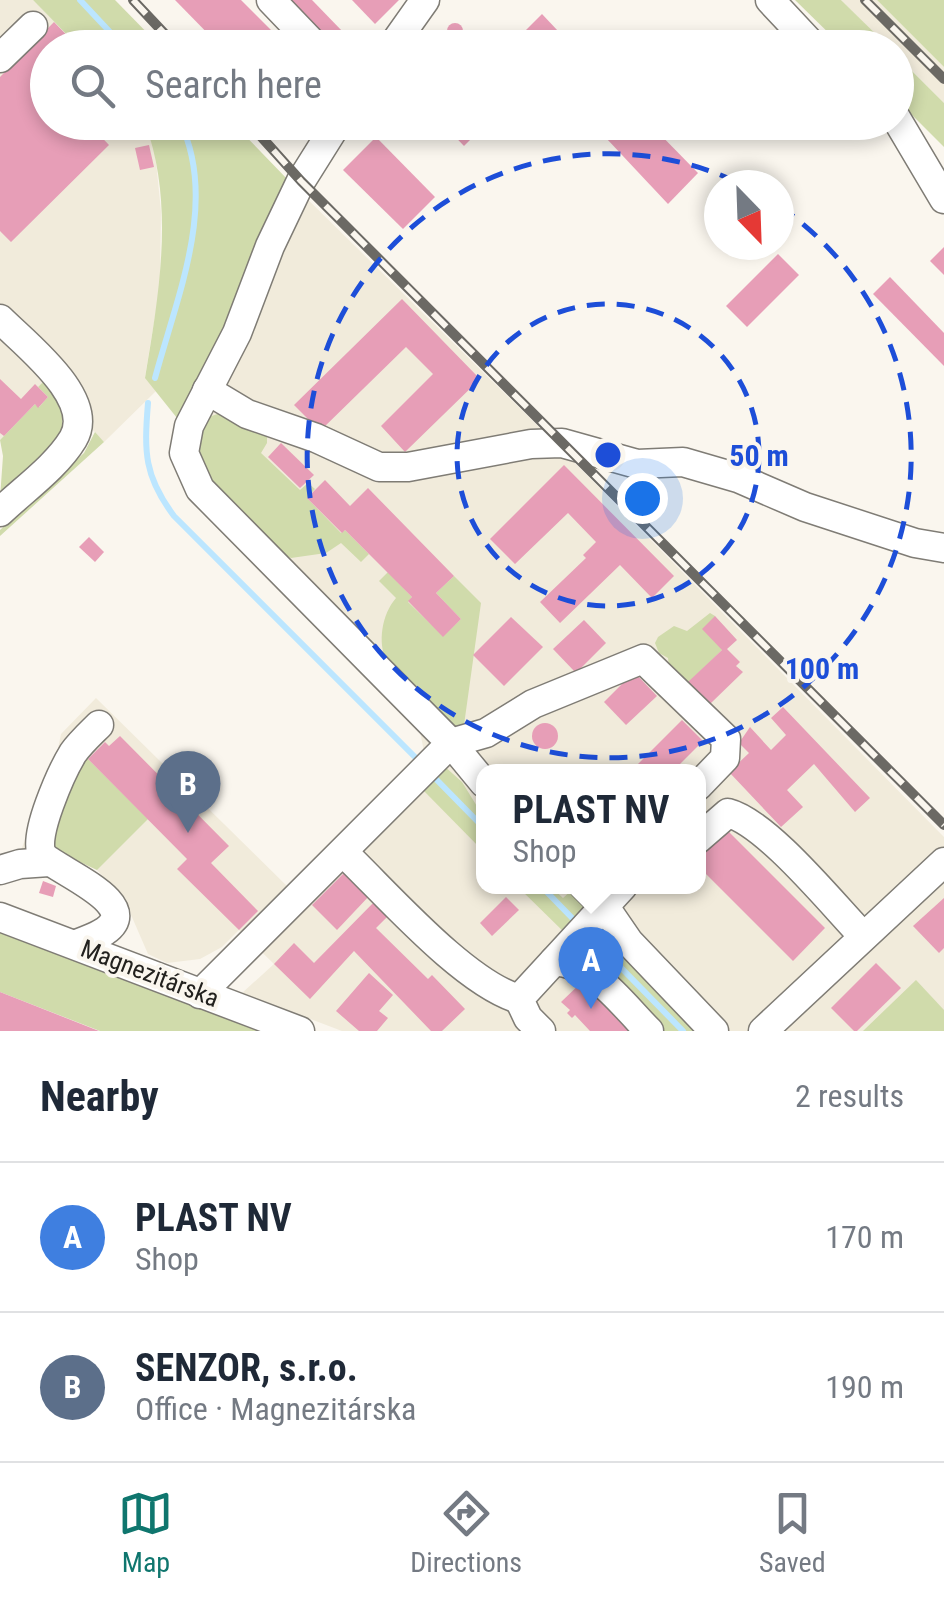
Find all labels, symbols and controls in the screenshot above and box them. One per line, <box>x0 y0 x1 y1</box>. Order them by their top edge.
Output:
search box <box>30 30 914 140</box>
icon: search <box>65 58 120 113</box>
text: Search here <box>145 63 322 107</box>
north arrow <box>704 170 794 260</box>
centre of rings <box>590 437 626 473</box>
text: 50 m <box>729 438 789 473</box>
your location <box>617 473 668 524</box>
text: 100 m <box>785 651 859 686</box>
pin: B <box>156 750 220 833</box>
popup <box>476 764 706 894</box>
text: PLAST NV <box>513 788 669 832</box>
text: Shop <box>513 832 576 870</box>
pin: A <box>558 926 624 1009</box>
street label: Magnezitárska <box>77 934 223 1013</box>
text: Nearby <box>40 1072 159 1121</box>
text: 2 results <box>795 1077 904 1115</box>
text: PLAST NV <box>135 1196 292 1240</box>
text: A <box>63 1218 82 1256</box>
text: 170 m <box>825 1218 904 1256</box>
text: Shop <box>135 1240 199 1278</box>
text: SENZOR, s.r.o. <box>135 1346 358 1390</box>
text: B <box>64 1368 81 1406</box>
text: 190 m <box>825 1368 904 1406</box>
text: Office · Magnezitárska <box>135 1390 416 1428</box>
tab: Map <box>118 1486 173 1579</box>
tab: Directions <box>410 1486 522 1579</box>
tab: Saved <box>759 1486 826 1579</box>

